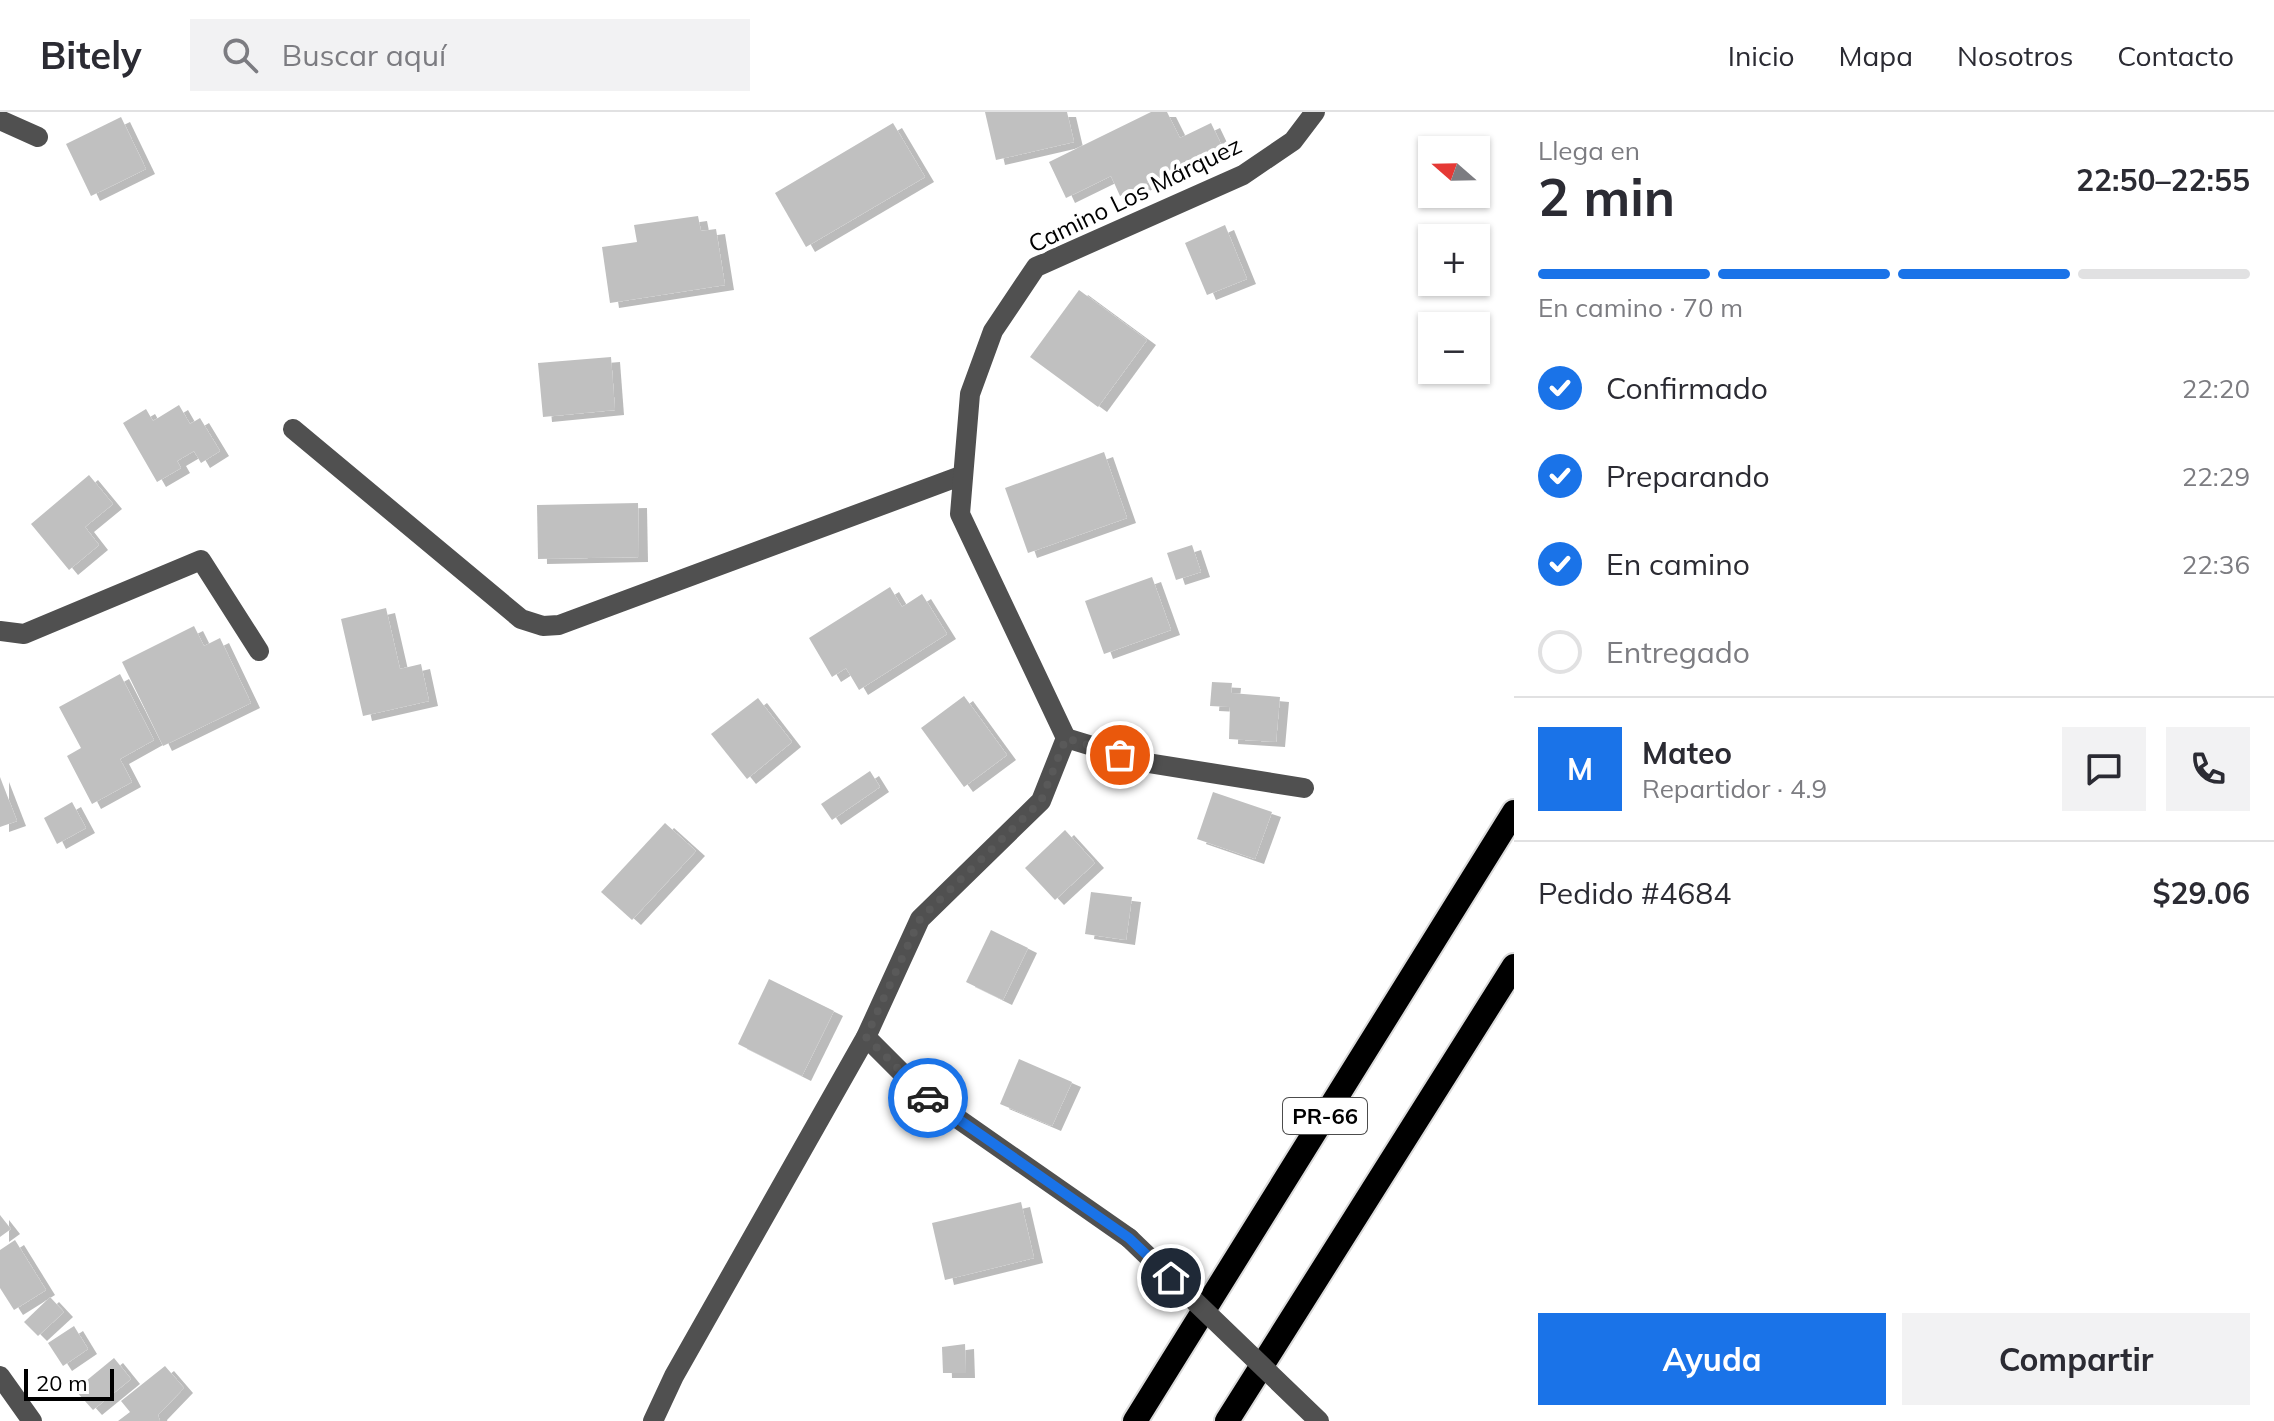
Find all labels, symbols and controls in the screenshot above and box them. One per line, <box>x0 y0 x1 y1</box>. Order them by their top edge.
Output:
search box <box>190 19 750 91</box>
text: Bitely <box>40 31 142 79</box>
icon: search <box>218 33 262 77</box>
text: Buscar aquí <box>282 36 446 74</box>
text: Inicio <box>1728 38 1795 73</box>
text: Mapa <box>1839 38 1913 73</box>
text: Nosotros <box>1957 38 2073 73</box>
text: Contacto <box>2117 38 2234 73</box>
street label: Camino Los Márquez <box>1023 129 1246 259</box>
text: Llega en <box>1538 134 1640 167</box>
north arrow <box>1418 136 1490 208</box>
map controls <box>1418 136 1490 384</box>
text: 22:50–22:55 <box>2076 161 2250 199</box>
text: 2 min <box>1538 164 1675 229</box>
button: + <box>1418 224 1490 296</box>
text: En camino · 70 m <box>1538 291 1743 324</box>
button: − <box>1418 312 1490 384</box>
icon: check <box>1538 366 1582 410</box>
text: Confirmado <box>1606 369 1768 407</box>
text: 22:20 <box>2182 372 2250 405</box>
icon: check <box>1538 454 1582 498</box>
text: Preparando <box>1606 457 1770 495</box>
text: 22:29 <box>2182 460 2250 493</box>
icon: check <box>1538 542 1582 586</box>
text: En camino <box>1606 545 1750 583</box>
text: 22:36 <box>2182 548 2250 581</box>
text: Entregado <box>1606 633 1750 671</box>
pin <box>1086 721 1154 789</box>
button: chat <box>2062 727 2146 811</box>
button: phone <box>2166 727 2250 811</box>
icon: bag <box>1098 733 1142 777</box>
text: Mateo <box>1642 734 1732 772</box>
text: M <box>1567 750 1593 788</box>
text: Repartidor · 4.9 <box>1642 772 1827 805</box>
text: Pedido #4684 <box>1538 874 1731 912</box>
text: $29.06 <box>2153 874 2250 912</box>
courier <box>888 1058 968 1138</box>
icon: car <box>906 1076 950 1120</box>
road number: PR-66 <box>1283 1098 1367 1134</box>
pin <box>1137 1244 1205 1312</box>
icon: home <box>1149 1256 1193 1300</box>
button: Ayuda <box>1538 1313 1886 1405</box>
button: Compartir <box>1902 1313 2250 1405</box>
scale bar <box>24 1365 114 1401</box>
text: 20 m <box>36 1369 87 1397</box>

